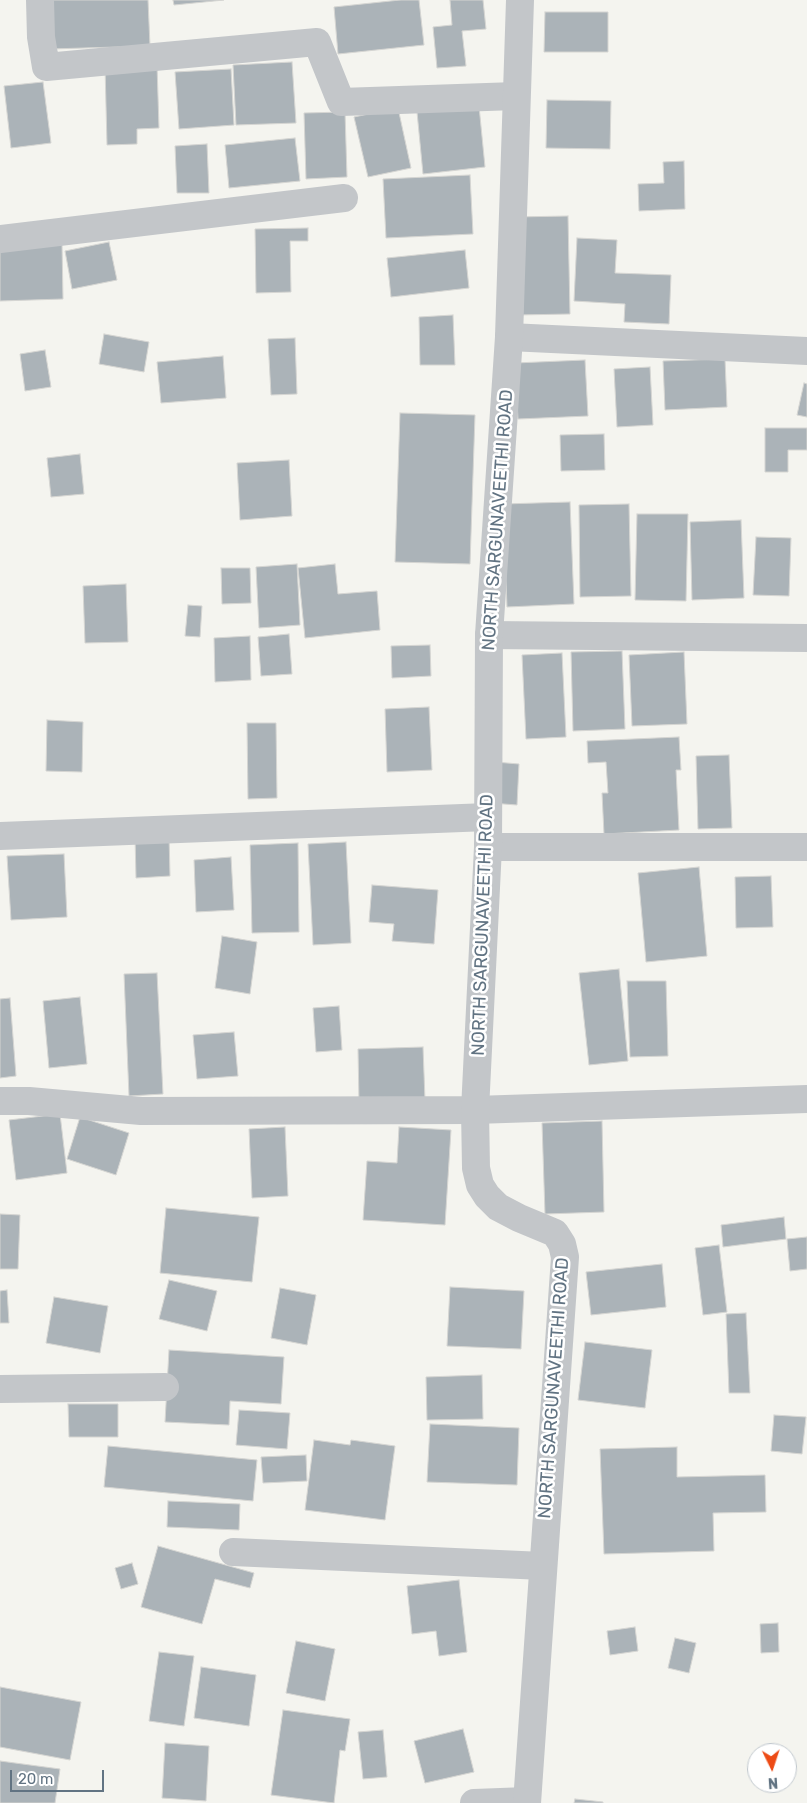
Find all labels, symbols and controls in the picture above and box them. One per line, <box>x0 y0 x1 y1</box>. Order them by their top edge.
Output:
street label: NORTH SARGUNAVEETHI ROAD <box>478 389 518 651</box>
street label: NORTH SARGUNAVEETHI ROAD <box>468 794 498 1056</box>
street label: NORTH SARGUNAVEETHI ROAD <box>534 1257 574 1519</box>
north arrow <box>747 1743 797 1793</box>
scale bar <box>12 1760 106 1792</box>
text: 20 m <box>18 1770 53 1788</box>
text: N <box>767 1774 779 1791</box>

